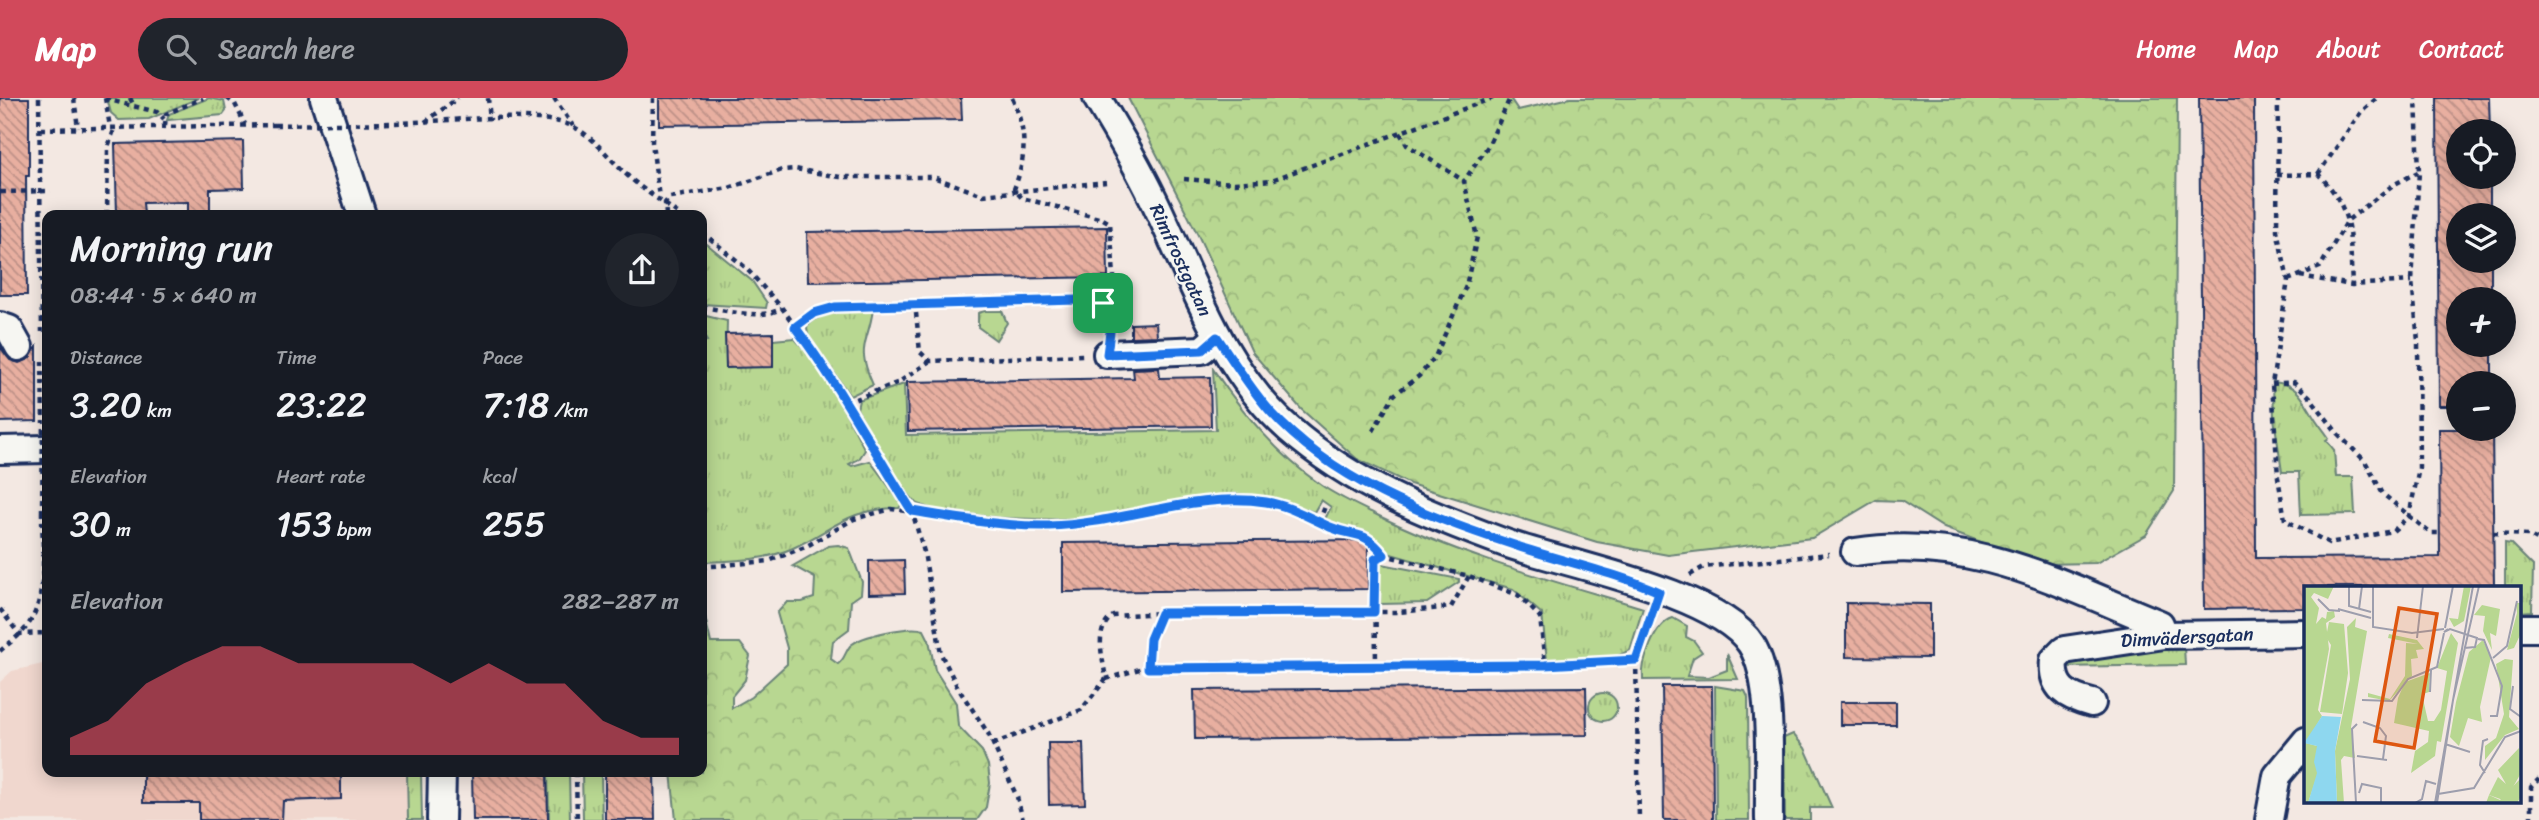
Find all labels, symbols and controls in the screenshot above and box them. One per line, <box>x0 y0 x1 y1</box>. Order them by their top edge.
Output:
search box <box>138 18 628 81</box>
text: Map <box>35 20 96 78</box>
text: Search here <box>218 26 355 72</box>
text: Home <box>2136 28 2196 70</box>
text: Map <box>2234 28 2278 70</box>
text: About <box>2316 28 2381 70</box>
text: Contact <box>2419 28 2504 70</box>
icon: search <box>162 30 200 68</box>
map controls <box>2446 119 2516 441</box>
button: locate <box>2446 119 2516 189</box>
street label: Rimfrostgatan <box>1140 198 1222 322</box>
button: layers <box>2446 203 2516 273</box>
text: Morning run <box>70 215 273 282</box>
button: share <box>605 233 679 307</box>
pin <box>1073 273 1133 333</box>
text: 08:44 · 5 × 640 m <box>70 275 257 316</box>
icon: arrive <box>1084 284 1122 322</box>
button: + <box>2446 287 2516 357</box>
text: Distance <box>70 341 142 374</box>
text: Time <box>276 341 317 374</box>
text: Pace <box>483 341 523 374</box>
button: − <box>2446 371 2516 441</box>
text: 3.20 <box>70 374 142 436</box>
text: 23:22 <box>276 374 367 436</box>
text: 7:18 <box>483 374 549 436</box>
text: km <box>142 394 172 427</box>
text: /km <box>549 394 588 427</box>
text: Elevation <box>70 460 147 493</box>
text: Heart rate <box>276 460 366 493</box>
text: kcal <box>483 460 517 493</box>
text: 30 <box>70 493 111 555</box>
text: 153 <box>276 493 332 555</box>
text: 255 <box>483 493 546 555</box>
text: m <box>111 513 131 546</box>
text: bpm <box>332 513 372 546</box>
text: Elevation <box>70 581 163 622</box>
text: 282–287 m <box>562 581 679 622</box>
inset map <box>2304 586 2522 802</box>
street label: Dimvädersgatan <box>2120 617 2254 657</box>

